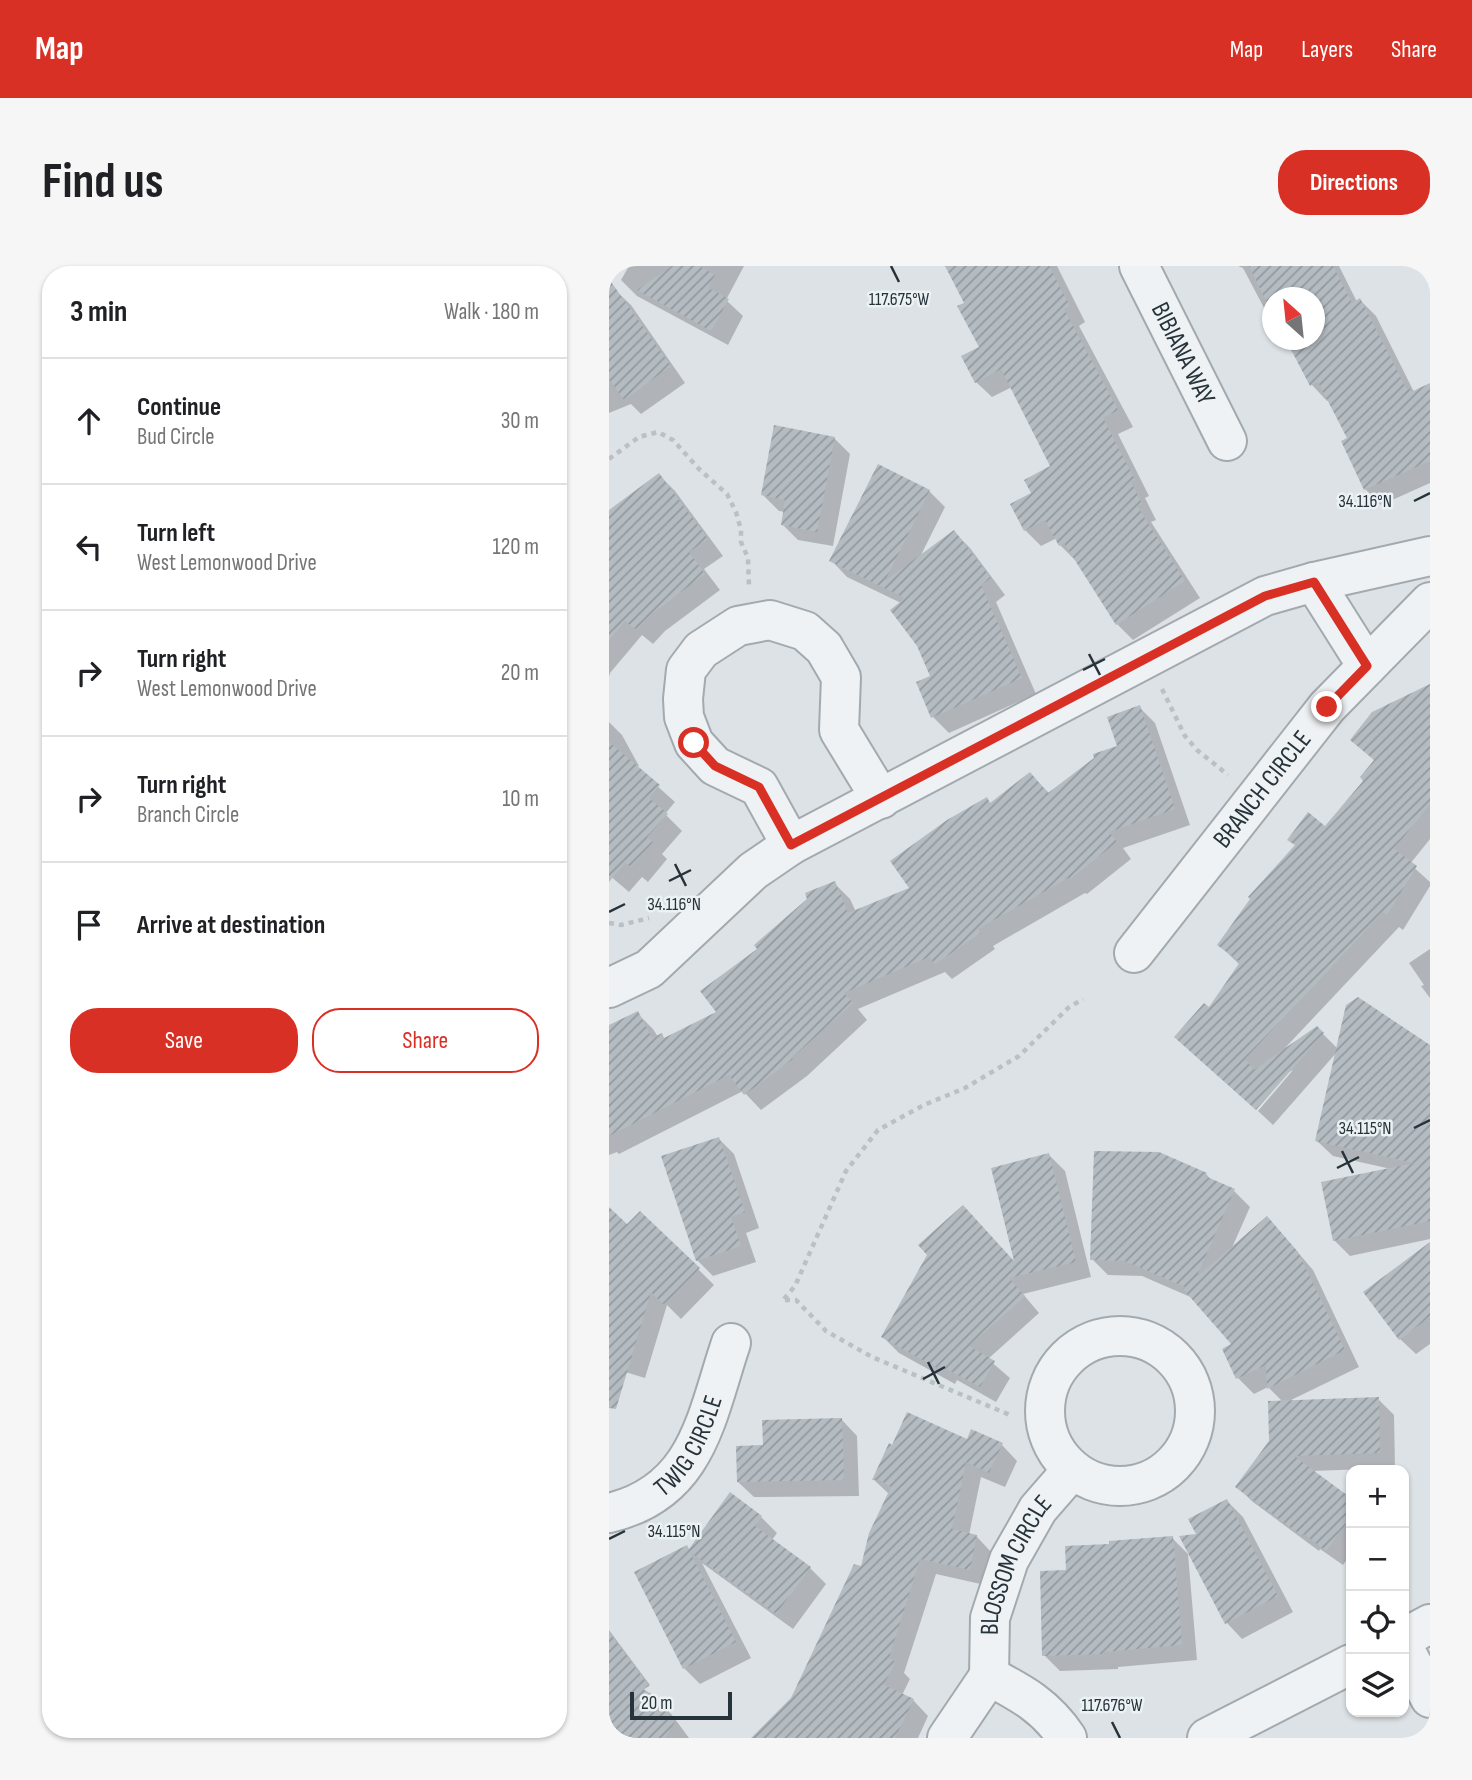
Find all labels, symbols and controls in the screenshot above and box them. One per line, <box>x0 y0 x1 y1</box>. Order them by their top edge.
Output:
text: Map <box>35 29 84 69</box>
text: Map <box>1230 35 1263 64</box>
text: Layers <box>1301 35 1353 64</box>
text: Share <box>1391 35 1437 64</box>
button: Directions <box>1278 150 1430 215</box>
text: Find us <box>42 153 164 212</box>
north arrow <box>1262 287 1325 350</box>
text: 117.675°W <box>869 289 930 310</box>
text: 3 min <box>70 294 127 330</box>
street label: BIBIANA WAY <box>1144 297 1222 410</box>
text: Walk · 180 m <box>444 298 539 326</box>
text: Continue <box>137 392 221 423</box>
icon: ahead <box>70 402 108 440</box>
text: 30 m <box>501 407 539 435</box>
text: Bud Circle <box>137 423 215 451</box>
text: 34.116°N <box>1338 491 1392 512</box>
text: Turn left <box>137 518 215 549</box>
icon: left <box>70 528 108 566</box>
text: 120 m <box>493 533 539 561</box>
text: West Lemonwood Drive <box>137 549 317 577</box>
text: Turn right <box>137 644 226 675</box>
icon: right <box>70 654 108 692</box>
text: 20 m <box>501 659 539 687</box>
text: West Lemonwood Drive <box>137 675 317 703</box>
route end <box>1311 691 1342 722</box>
street label: BRANCH CIRCLE <box>1207 725 1318 854</box>
route start <box>678 727 709 758</box>
text: Turn right <box>137 770 226 801</box>
icon: right <box>70 780 108 818</box>
text: 10 m <box>502 785 539 813</box>
text: Branch Circle <box>137 801 239 829</box>
text: 34.116°N <box>647 894 701 915</box>
icon: arrive <box>70 906 108 944</box>
text: Arrive at destination <box>137 910 325 941</box>
button: Save <box>70 1008 298 1073</box>
button: Share <box>312 1008 539 1073</box>
text: 34.115°N <box>1338 1118 1392 1139</box>
street label: TWIG CIRCLE <box>648 1391 729 1504</box>
map controls <box>1346 1465 1409 1717</box>
button: + <box>1346 1465 1409 1528</box>
street label: BLOSSOM CIRCLE <box>974 1489 1059 1635</box>
text: 34.115°N <box>647 1521 701 1542</box>
button: − <box>1346 1528 1409 1591</box>
button: locate <box>1346 1591 1409 1654</box>
button: layers <box>1346 1654 1409 1717</box>
scale bar <box>630 1689 731 1721</box>
text: 20 m <box>641 1692 673 1715</box>
text: 117.676°W <box>1081 1695 1143 1716</box>

